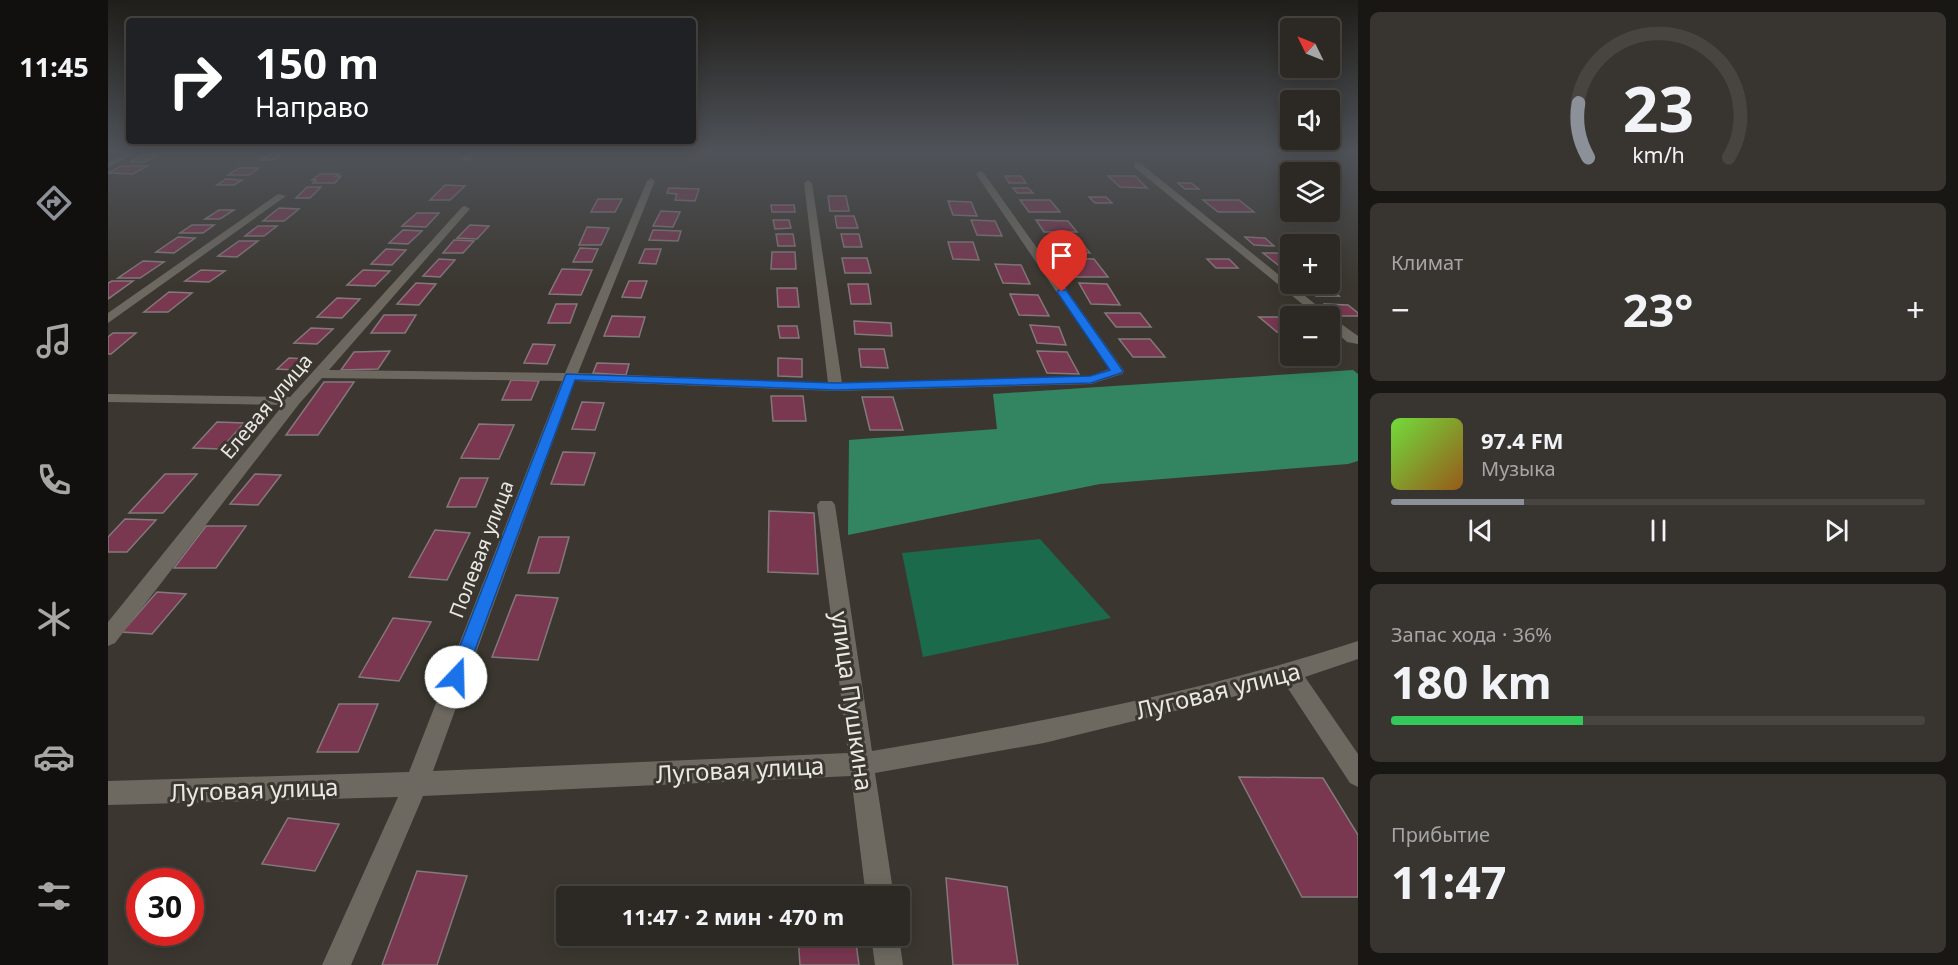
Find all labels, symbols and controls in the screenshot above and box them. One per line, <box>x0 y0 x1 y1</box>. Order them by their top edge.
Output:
north arrow <box>1280 18 1340 78</box>
map controls <box>1280 18 1340 366</box>
text: 150 m <box>255 34 379 91</box>
icon: right <box>156 42 234 120</box>
text: 11:45 <box>19 48 89 85</box>
text: 23 <box>1622 65 1694 150</box>
text: Направо <box>255 88 369 125</box>
button: sound <box>1280 90 1340 150</box>
text: km/h <box>1632 141 1684 170</box>
button: layers <box>1280 162 1340 222</box>
icon: directions <box>33 182 75 224</box>
pin <box>1036 230 1087 292</box>
button: + <box>1280 234 1340 294</box>
icon: arrive <box>1045 239 1078 272</box>
text: Климат <box>1391 249 1463 276</box>
text: 23° <box>1623 279 1693 340</box>
text: − <box>1391 287 1410 332</box>
text: + <box>1906 287 1925 332</box>
button: − <box>1280 306 1340 366</box>
icon: music <box>33 320 75 362</box>
street label: Елевая улица <box>214 348 318 464</box>
text: 97.4 FM <box>1481 425 1563 455</box>
text: Музыка <box>1481 455 1556 482</box>
icon: phone <box>33 459 75 501</box>
street label: Полевая улица <box>442 476 520 622</box>
icon: previous <box>1464 514 1497 547</box>
icon: pause <box>1642 514 1675 547</box>
icon: next <box>1820 514 1853 547</box>
icon: climate <box>33 598 75 640</box>
street label: улица Пушкина <box>824 609 882 793</box>
text: Запас хода · 36% <box>1391 621 1552 648</box>
position arrow <box>424 645 488 709</box>
text: 180 km <box>1391 651 1552 712</box>
street label: Луговая улица <box>1132 654 1304 726</box>
icon: car <box>33 736 75 778</box>
street label: Луговая улица <box>655 748 825 790</box>
street label: Луговая улица <box>169 770 339 808</box>
text: Прибытие <box>1391 821 1490 848</box>
text: 11:47 <box>1391 851 1507 912</box>
speed limit sign: 30 <box>126 868 204 946</box>
icon: filters <box>33 875 75 917</box>
text: 11:47 · 2 мин · 470 m <box>622 901 844 931</box>

